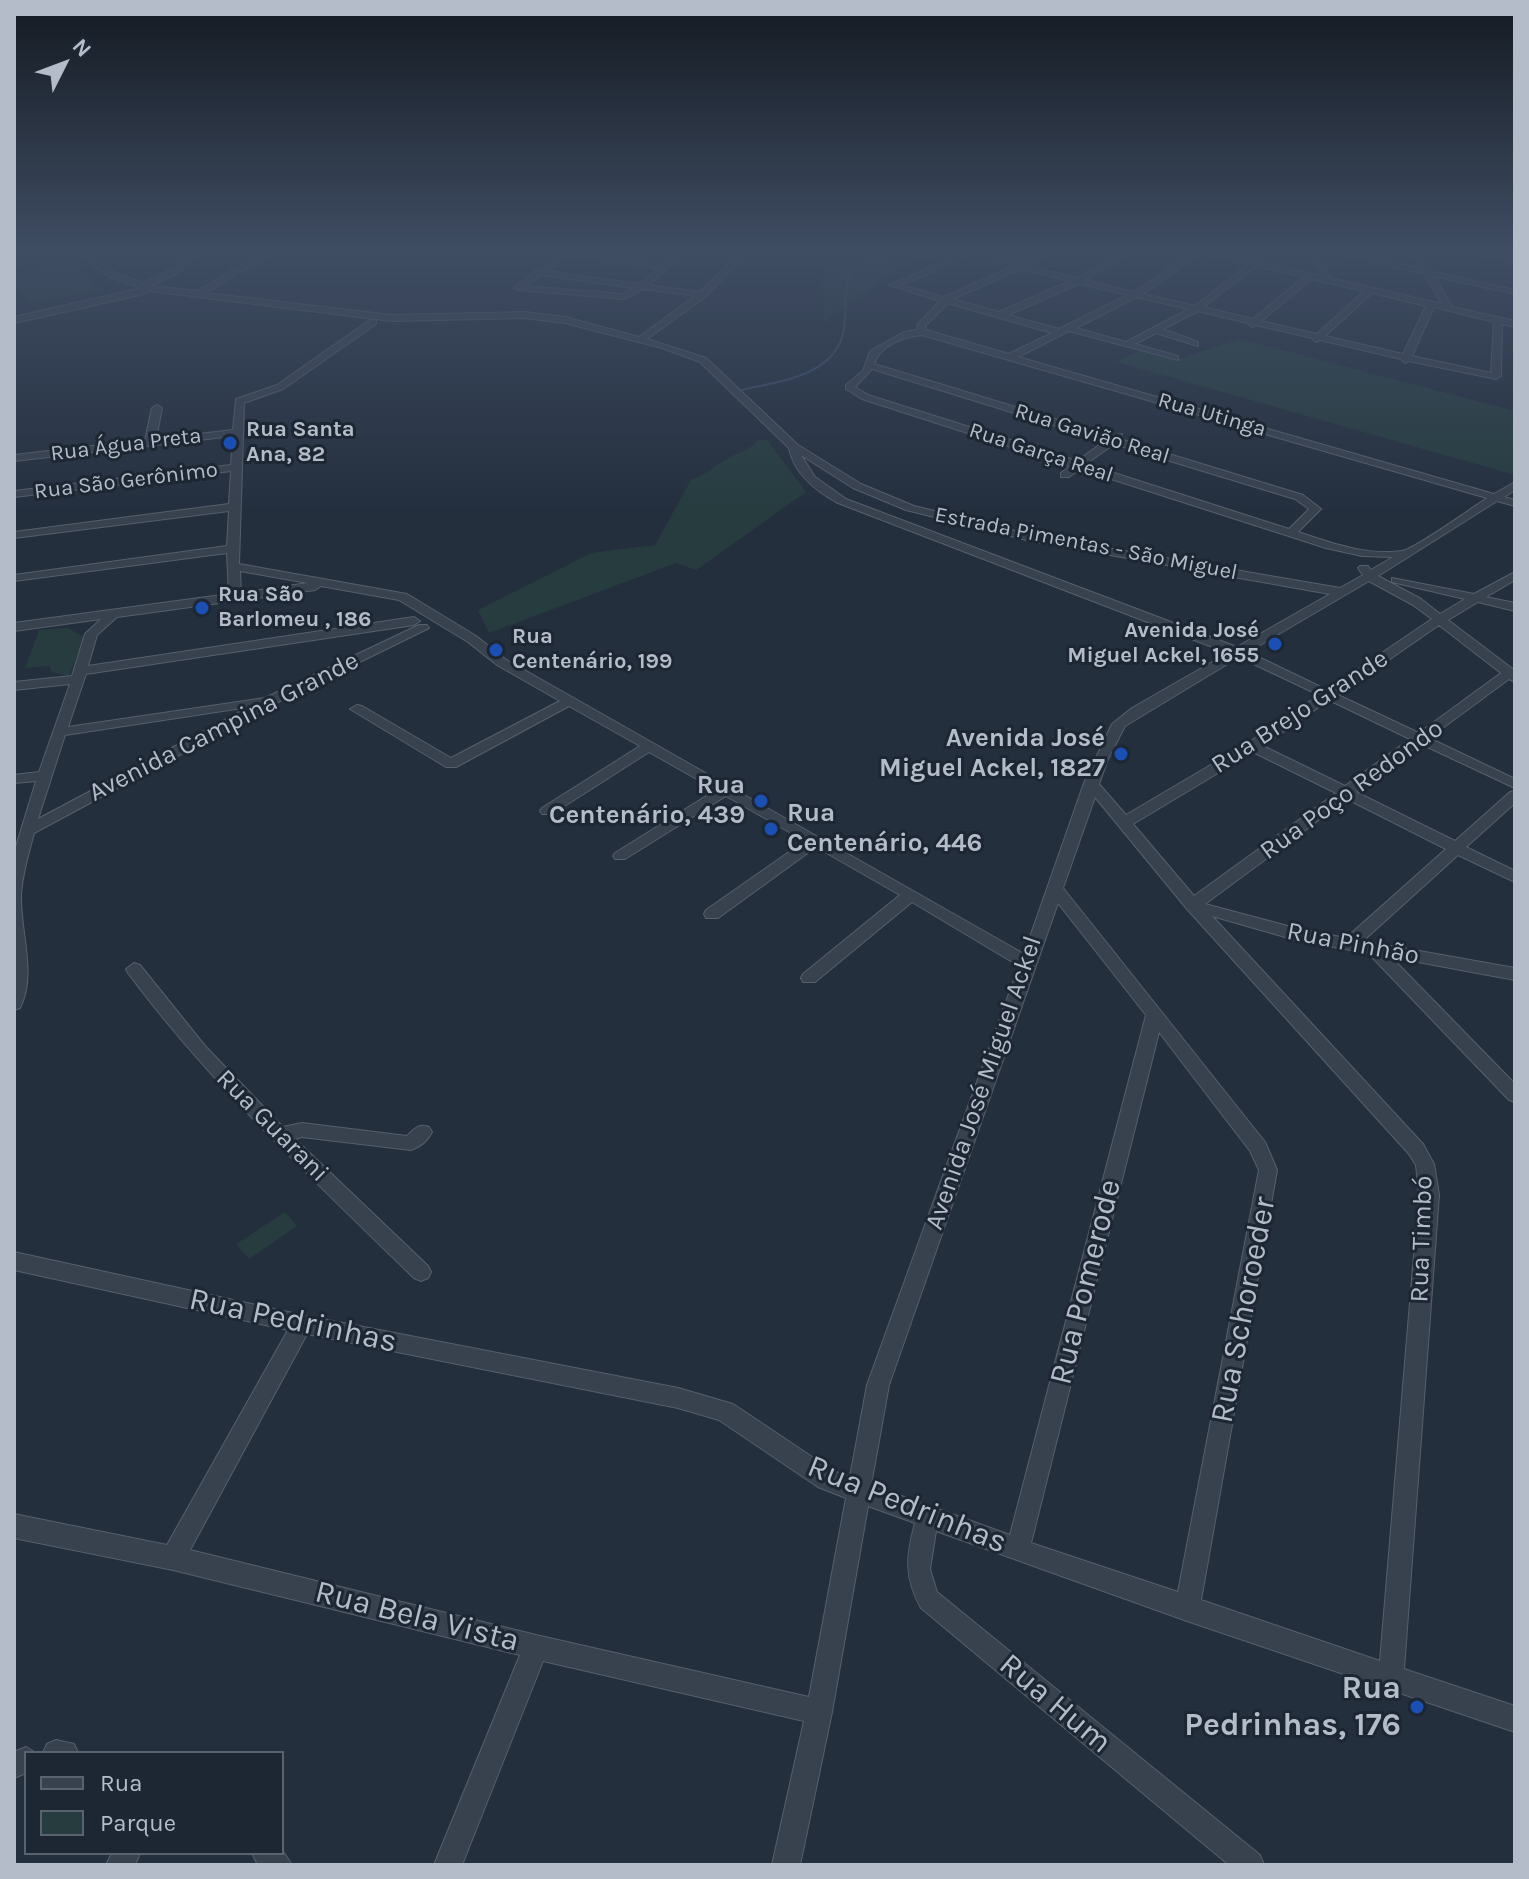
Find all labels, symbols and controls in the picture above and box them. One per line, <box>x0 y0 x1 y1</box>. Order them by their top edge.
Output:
north arrow <box>24 24 104 104</box>
text: N <box>67 33 97 63</box>
street label: Rua Utinga <box>1155 387 1269 443</box>
street label: Rua Gavião Real <box>1011 398 1173 470</box>
place label: Rua Santa Ana, 82 <box>246 417 355 468</box>
street label: Rua Garça Real <box>966 417 1116 489</box>
street label: Rua Água Preta <box>49 423 203 467</box>
marker: Rua Santa Ana, 82 <box>221 434 239 452</box>
street label: Rua São Gerônimo <box>33 457 219 505</box>
street label: Estrada Pimentas - São Miguel <box>932 502 1240 586</box>
place label: Rua São Barlomeu , 186 <box>218 582 371 634</box>
marker: Rua São Barlomeu , 186 <box>193 599 211 617</box>
place label: Avenida José Miguel Ackel, 1655 <box>1067 618 1259 670</box>
place label: Rua Centenário, 199 <box>512 624 672 676</box>
marker: Avenida José Miguel Ackel, 1655 <box>1266 635 1284 653</box>
marker: Rua Centenário, 199 <box>487 641 505 659</box>
street label: Rua Brejo Grande <box>1206 643 1394 781</box>
street label: Avenida Campina Grande <box>84 645 364 809</box>
street label: Rua Poço Redondo <box>1254 713 1450 867</box>
place label: Avenida José Miguel Ackel, 1827 <box>879 723 1105 784</box>
marker: Avenida José Miguel Ackel, 1827 <box>1112 745 1130 763</box>
place label: Rua Centenário, 439 <box>549 770 745 832</box>
marker: Rua Centenário, 439 <box>752 792 770 810</box>
place label: Rua Centenário, 446 <box>787 798 982 860</box>
marker: Rua Centenário, 446 <box>762 820 780 838</box>
street label: Rua Pinhão <box>1284 916 1422 972</box>
street label: Avenida José Miguel Ackel <box>919 932 1049 1234</box>
street label: Rua Guarani <box>209 1063 335 1189</box>
street label: Rua Pomerode <box>1042 1175 1130 1389</box>
street label: Rua Timbó <box>1404 1175 1440 1303</box>
street label: Rua Schoroeder <box>1203 1194 1285 1426</box>
street label: Rua Pedrinhas <box>186 1280 400 1362</box>
street label: Rua Pedrinhas <box>802 1448 1012 1562</box>
street label: Rua Bela Vista <box>311 1573 523 1661</box>
street label: Rua Hum <box>991 1646 1119 1762</box>
place label: Rua Pedrinhas, 176 <box>1184 1670 1401 1745</box>
marker: Rua Pedrinhas, 176 <box>1408 1698 1426 1716</box>
legend <box>24 1751 284 1855</box>
text: Rua <box>100 1769 142 1797</box>
text: Parque <box>100 1809 176 1837</box>

